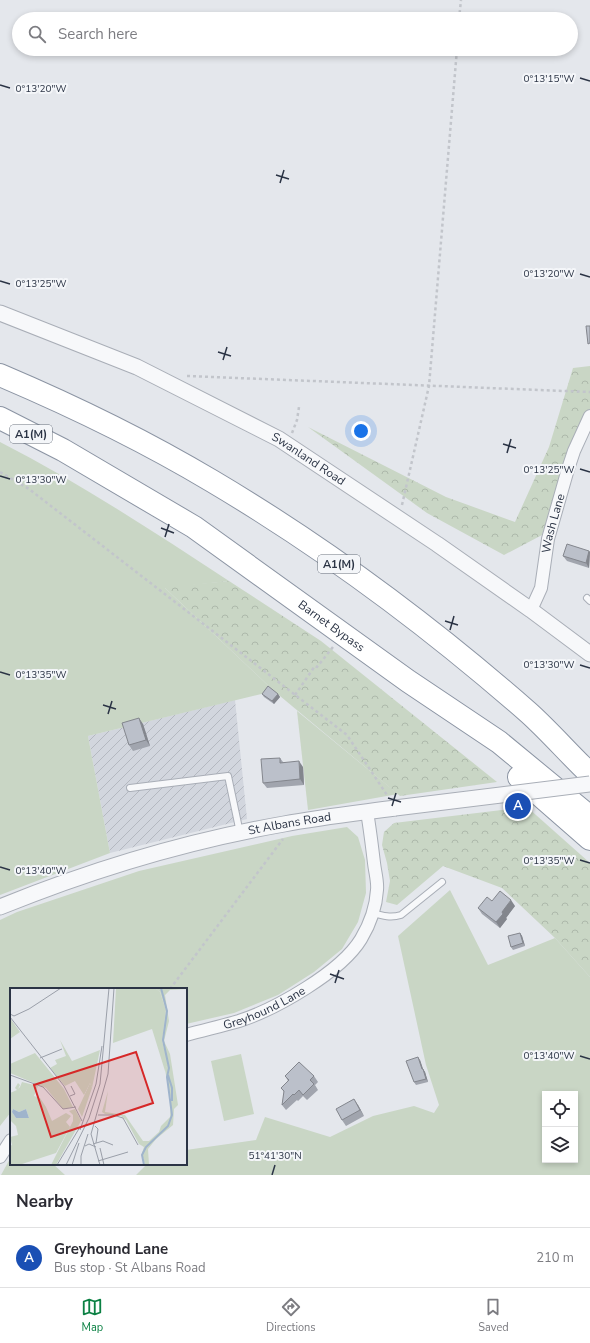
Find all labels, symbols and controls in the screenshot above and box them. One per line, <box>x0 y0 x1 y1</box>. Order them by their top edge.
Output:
search box <box>12 12 578 56</box>
icon: search <box>26 23 48 45</box>
text: Search here <box>58 24 138 44</box>
text: 0°13'15"W <box>524 72 574 86</box>
text: 0°13'20"W <box>16 82 66 96</box>
text: 0°13'20"W <box>524 267 574 281</box>
text: 0°13'25"W <box>16 277 66 291</box>
your location <box>351 421 371 441</box>
road number: A1(M) <box>10 425 52 443</box>
street label: Swanland Road <box>269 429 349 489</box>
text: 0°13'25"W <box>524 463 574 477</box>
text: 0°13'30"W <box>16 473 66 487</box>
street label: Wash Lane <box>538 492 569 554</box>
road number: A1(M) <box>318 555 360 573</box>
street label: Barnet Bypass <box>295 597 368 655</box>
text: 0°13'30"W <box>524 658 574 672</box>
text: 0°13'35"W <box>16 668 66 682</box>
pin: A <box>505 791 531 821</box>
street label: St Albans Road <box>247 808 332 839</box>
text: 0°13'35"W <box>524 854 574 868</box>
text: 0°13'40"W <box>16 864 66 878</box>
street label: Greyhound Lane <box>221 983 308 1033</box>
inset map <box>10 988 187 1165</box>
text: 0°13'40"W <box>524 1049 574 1063</box>
map controls <box>542 1091 578 1163</box>
button: locate <box>542 1091 578 1127</box>
button: layers <box>542 1127 578 1163</box>
text: 51°41'30"N <box>248 1149 302 1163</box>
text: Nearby <box>16 1190 73 1213</box>
text: Greyhound Lane <box>54 1239 168 1259</box>
text: A <box>24 1249 34 1267</box>
text: 210 m <box>536 1249 574 1267</box>
text: Bus stop · St Albans Road <box>54 1259 206 1277</box>
tab: Map <box>81 1296 103 1335</box>
tab: Directions <box>266 1296 316 1335</box>
tab: Saved <box>478 1296 509 1335</box>

